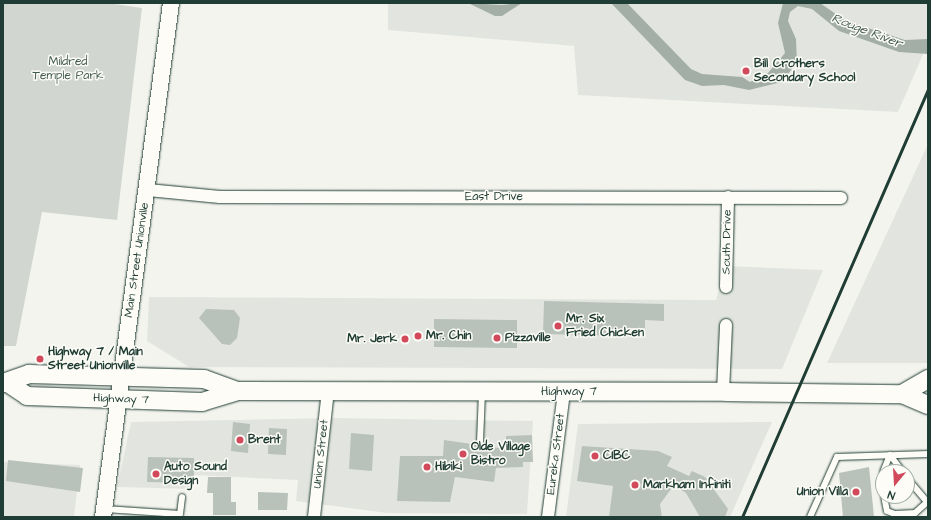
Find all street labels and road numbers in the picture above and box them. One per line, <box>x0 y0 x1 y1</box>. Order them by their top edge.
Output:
street label: East Drive <box>465 190 523 204</box>
street label: Main Street Unionville <box>122 202 152 318</box>
street label: South Drive <box>719 209 735 275</box>
street label: Highway 7 <box>541 385 597 399</box>
street label: Highway 7 <box>93 391 149 407</box>
street label: Eureka Street <box>544 413 568 495</box>
street label: Union Street <box>310 419 332 489</box>

